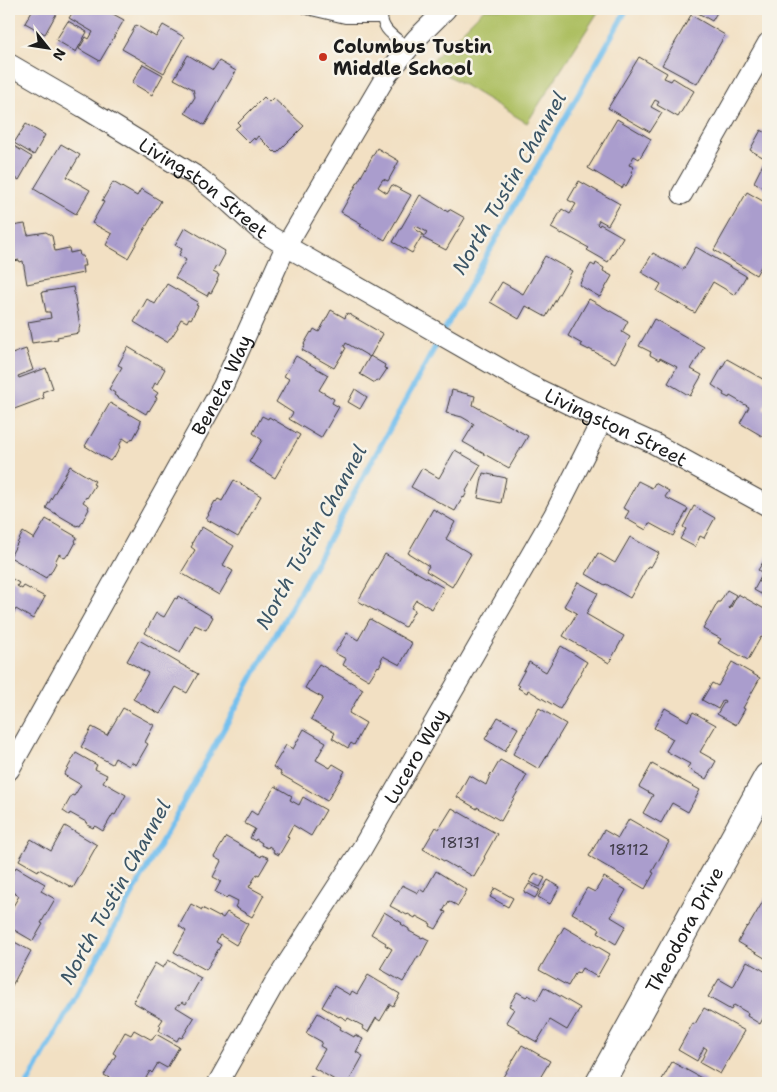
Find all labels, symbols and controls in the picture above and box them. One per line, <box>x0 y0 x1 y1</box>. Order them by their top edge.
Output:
north arrow <box>22 22 72 72</box>
place label: Columbus Tustin Middle School <box>333 34 492 81</box>
text: N <box>49 45 70 64</box>
marker: Columbus Tustin Middle School <box>317 51 329 63</box>
water label: North Tustin Channel <box>446 87 572 279</box>
street label: Livingston Street <box>134 132 272 245</box>
street label: Beneta Way <box>186 331 258 440</box>
street label: Livingston Street <box>540 382 692 472</box>
water label: North Tustin Channel <box>249 440 373 634</box>
street label: Lucero Way <box>378 704 453 808</box>
water label: North Tustin Channel <box>53 795 177 989</box>
house number: 18131 <box>440 832 480 853</box>
house number: 18112 <box>609 839 649 860</box>
street label: Theodora Drive <box>640 862 729 997</box>

